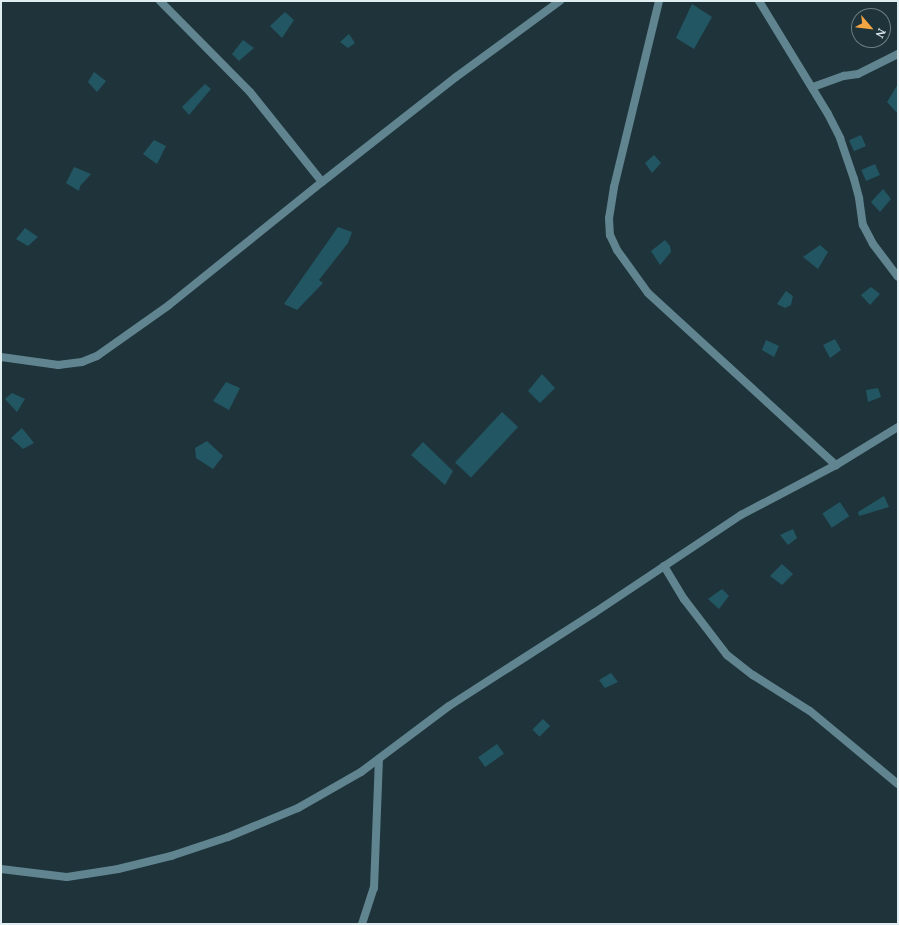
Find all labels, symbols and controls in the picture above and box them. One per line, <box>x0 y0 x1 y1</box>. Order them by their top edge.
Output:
north arrow <box>851 8 891 48</box>
text: N <box>872 26 890 41</box>

